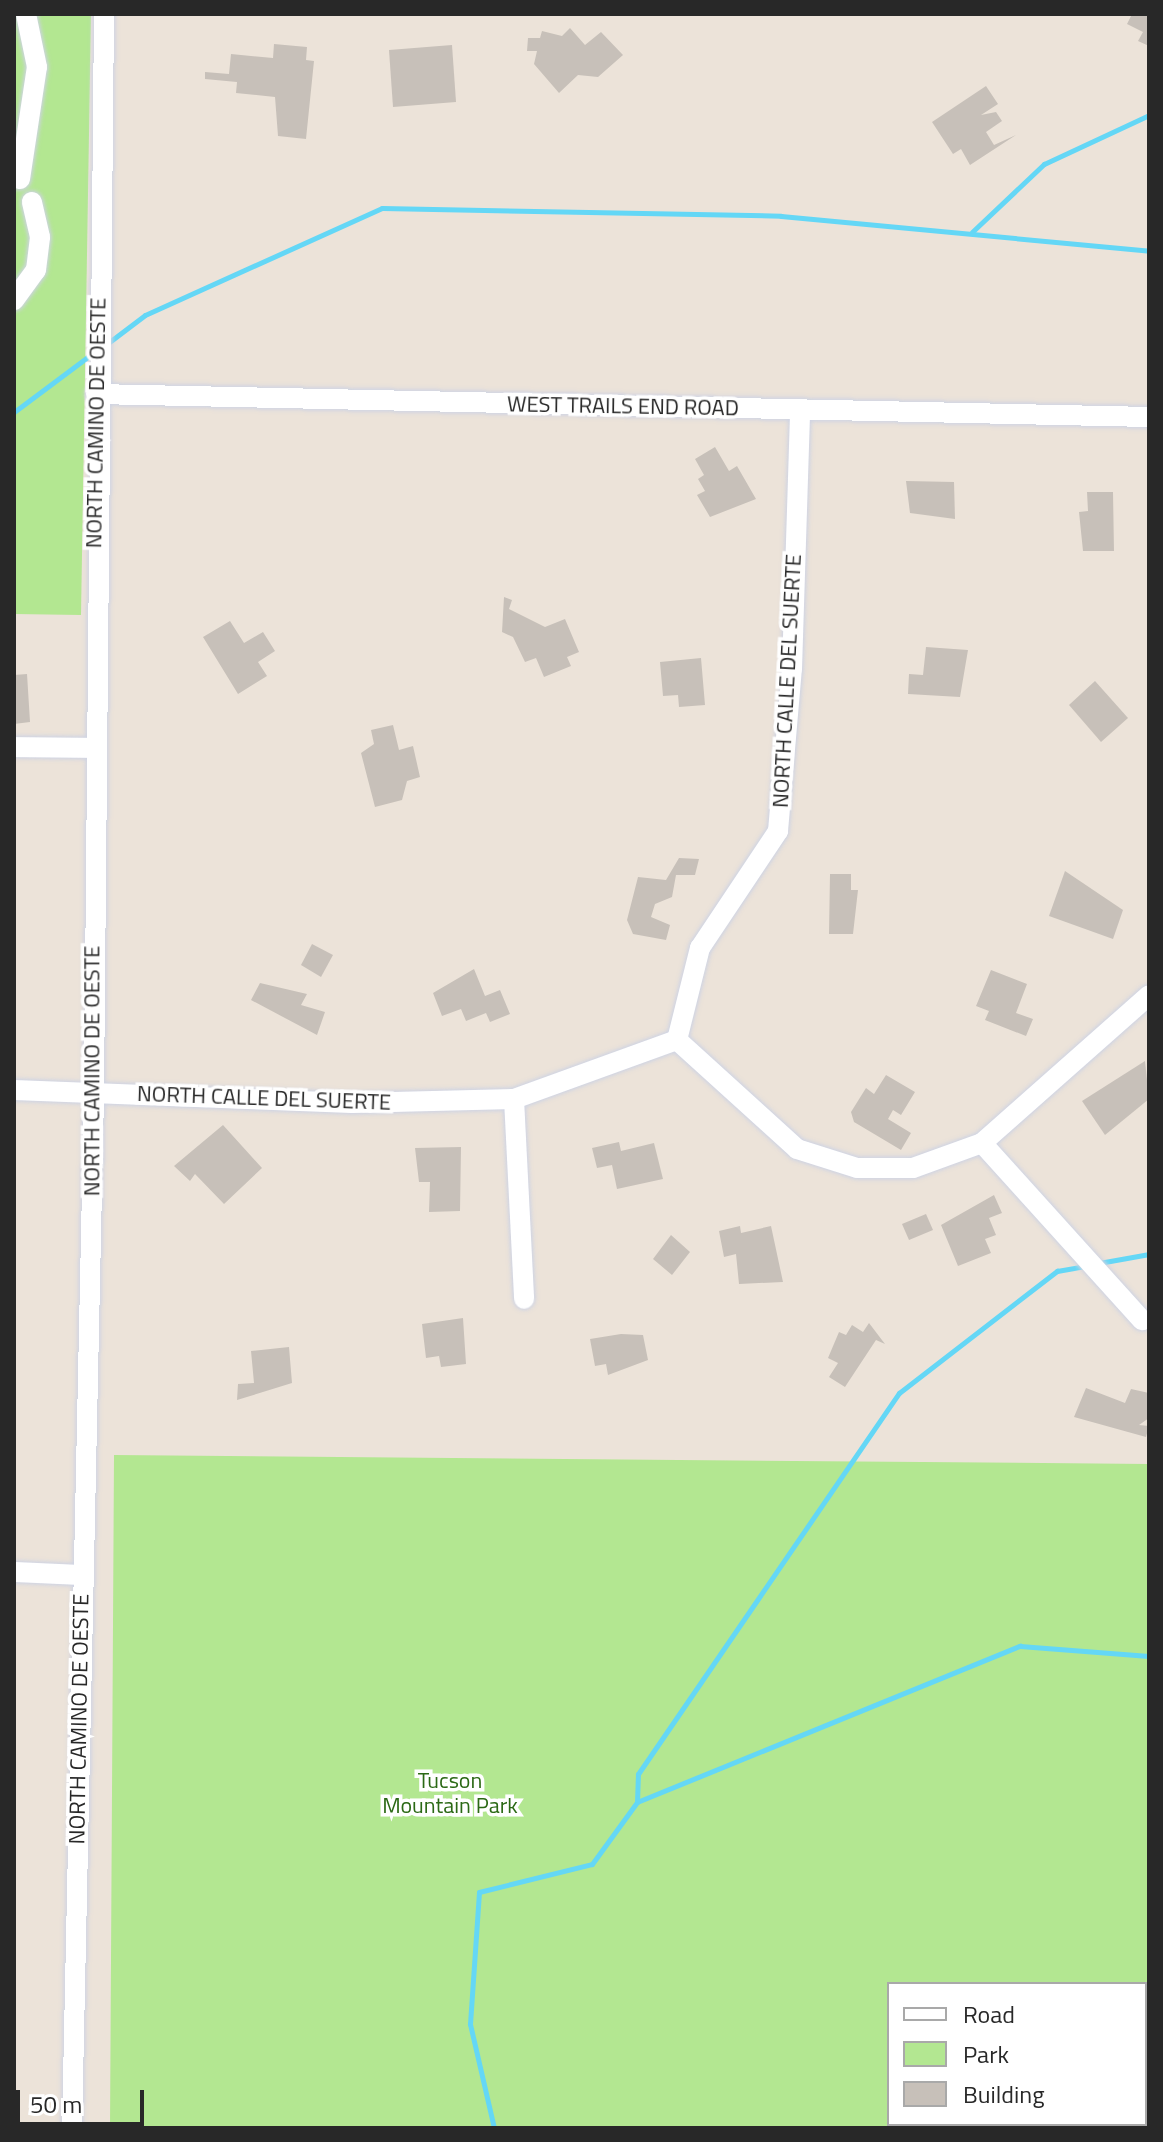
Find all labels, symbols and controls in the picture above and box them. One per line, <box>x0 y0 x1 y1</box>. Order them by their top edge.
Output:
street label: NORTH CAMINO DE OESTE <box>81 297 111 549</box>
street label: WEST TRAILS END ROAD <box>507 391 739 421</box>
street label: NORTH CALLE DEL SUERTE <box>767 553 807 809</box>
street label: NORTH CAMINO DE OESTE <box>79 946 105 1196</box>
street label: NORTH CALLE DEL SUERTE <box>137 1080 391 1116</box>
street label: NORTH CAMINO DE OESTE <box>64 1593 94 1845</box>
park label: Tucson Mountain Park <box>382 1767 518 1818</box>
legend <box>887 1982 1147 2126</box>
text: Road <box>963 1996 1015 2032</box>
text: Park <box>963 2036 1009 2072</box>
scale bar <box>20 2074 148 2124</box>
text: Building <box>963 2076 1045 2112</box>
text: 50 m <box>30 2086 82 2122</box>

